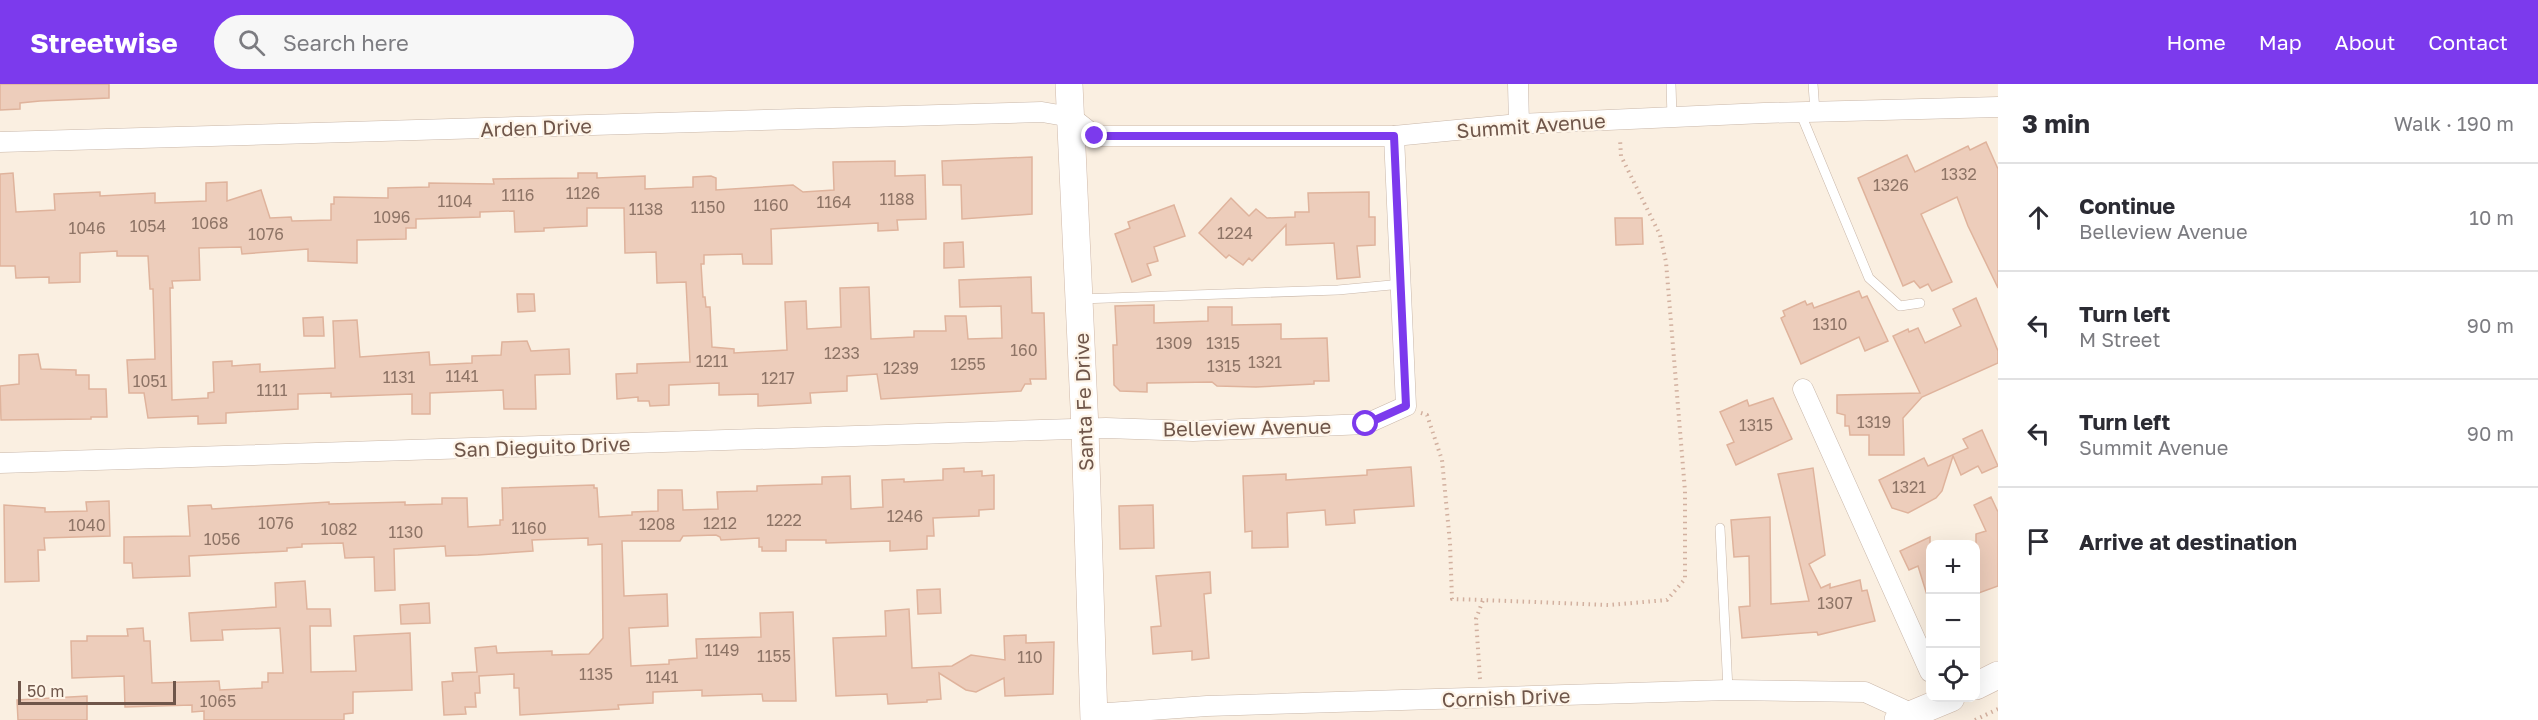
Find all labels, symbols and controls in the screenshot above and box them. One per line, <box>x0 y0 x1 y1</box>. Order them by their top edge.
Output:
search box <box>214 15 634 69</box>
text: Streetwise <box>30 26 178 59</box>
icon: search <box>235 26 268 59</box>
text: Search here <box>283 29 409 56</box>
text: Home <box>2166 29 2226 55</box>
text: Map <box>2259 29 2302 55</box>
text: About <box>2335 29 2395 55</box>
text: Contact <box>2428 29 2508 55</box>
street label: Summit Avenue <box>1456 108 1606 142</box>
text: 3 min <box>2022 108 2090 139</box>
text: Walk · 190 m <box>2394 111 2514 135</box>
street label: Arden Drive <box>480 113 592 141</box>
route end <box>1081 122 1107 148</box>
house number: 1332 <box>1941 164 1977 184</box>
house number: 1326 <box>1873 175 1909 195</box>
house number: 1126 <box>566 183 600 203</box>
house number: 1116 <box>502 185 534 205</box>
house number: 1188 <box>879 189 915 209</box>
house number: 1104 <box>437 191 473 211</box>
house number: 1164 <box>817 192 851 212</box>
text: Continue <box>2079 192 2175 219</box>
house number: 1160 <box>753 195 789 215</box>
house number: 1150 <box>691 197 725 217</box>
house number: 1138 <box>629 199 663 219</box>
icon: ahead <box>2022 201 2055 234</box>
text: 10 m <box>2469 205 2514 229</box>
house number: 1096 <box>373 207 411 227</box>
house number: 1068 <box>191 213 229 233</box>
house number: 1054 <box>130 216 166 236</box>
house number: 1046 <box>68 218 106 238</box>
text: Belleview Avenue <box>2079 219 2248 243</box>
house number: 1224 <box>1217 223 1253 243</box>
house number: 1076 <box>248 224 284 244</box>
text: Turn left <box>2079 300 2170 327</box>
icon: left <box>2022 309 2055 342</box>
text: 90 m <box>2467 313 2514 337</box>
house number: 1310 <box>1813 314 1847 334</box>
text: M Street <box>2079 327 2160 351</box>
street label: Santa Fe Drive <box>1069 332 1097 472</box>
house number: 1309 <box>1156 333 1192 353</box>
house number: 1315 <box>1206 333 1240 353</box>
house number: 160 <box>1010 340 1038 360</box>
house number: 1233 <box>824 343 860 363</box>
house number: 1211 <box>696 351 729 371</box>
house number: 1321 <box>1248 352 1282 372</box>
house number: 1255 <box>950 354 986 374</box>
house number: 1315 <box>1207 356 1241 376</box>
house number: 1239 <box>883 358 919 378</box>
house number: 1141 <box>445 366 479 386</box>
house number: 1131 <box>383 367 416 387</box>
house number: 1217 <box>761 368 795 388</box>
house number: 1051 <box>133 371 168 391</box>
house number: 1111 <box>256 380 288 400</box>
text: Turn left <box>2079 408 2170 435</box>
route start <box>1352 410 1378 436</box>
house number: 1319 <box>1857 412 1891 432</box>
street label: Belleview Avenue <box>1163 414 1331 440</box>
house number: 1315 <box>1739 415 1773 435</box>
icon: left <box>2022 417 2055 450</box>
text: 90 m <box>2467 421 2514 445</box>
street label: San Dieguito Drive <box>453 431 631 461</box>
text: Summit Avenue <box>2079 435 2228 459</box>
house number: 1321 <box>1892 477 1926 497</box>
house number: 1246 <box>887 506 923 526</box>
house number: 1222 <box>766 510 802 530</box>
house number: 1076 <box>258 513 294 533</box>
house number: 1212 <box>703 513 737 533</box>
house number: 1208 <box>639 514 675 534</box>
house number: 1040 <box>68 515 106 535</box>
house number: 1160 <box>511 518 547 538</box>
house number: 1082 <box>321 519 357 539</box>
house number: 1130 <box>389 522 423 542</box>
icon: arrive <box>2022 525 2055 558</box>
text: Arrive at destination <box>2079 528 2297 555</box>
house number: 1056 <box>204 529 240 549</box>
map controls <box>1926 540 1980 702</box>
button: + <box>1926 540 1980 594</box>
house number: 1307 <box>1817 593 1853 613</box>
button: − <box>1926 594 1980 648</box>
house number: 1149 <box>705 640 739 660</box>
house number: 1155 <box>757 646 791 666</box>
house number: 110 <box>1017 647 1043 667</box>
button: locate <box>1926 648 1980 702</box>
house number: 1135 <box>579 664 613 684</box>
house number: 1141 <box>645 667 679 687</box>
scale bar <box>18 678 176 706</box>
text: 50 m <box>27 681 64 701</box>
street label: Cornish Drive <box>1441 683 1571 711</box>
house number: 1065 <box>200 691 236 711</box>

